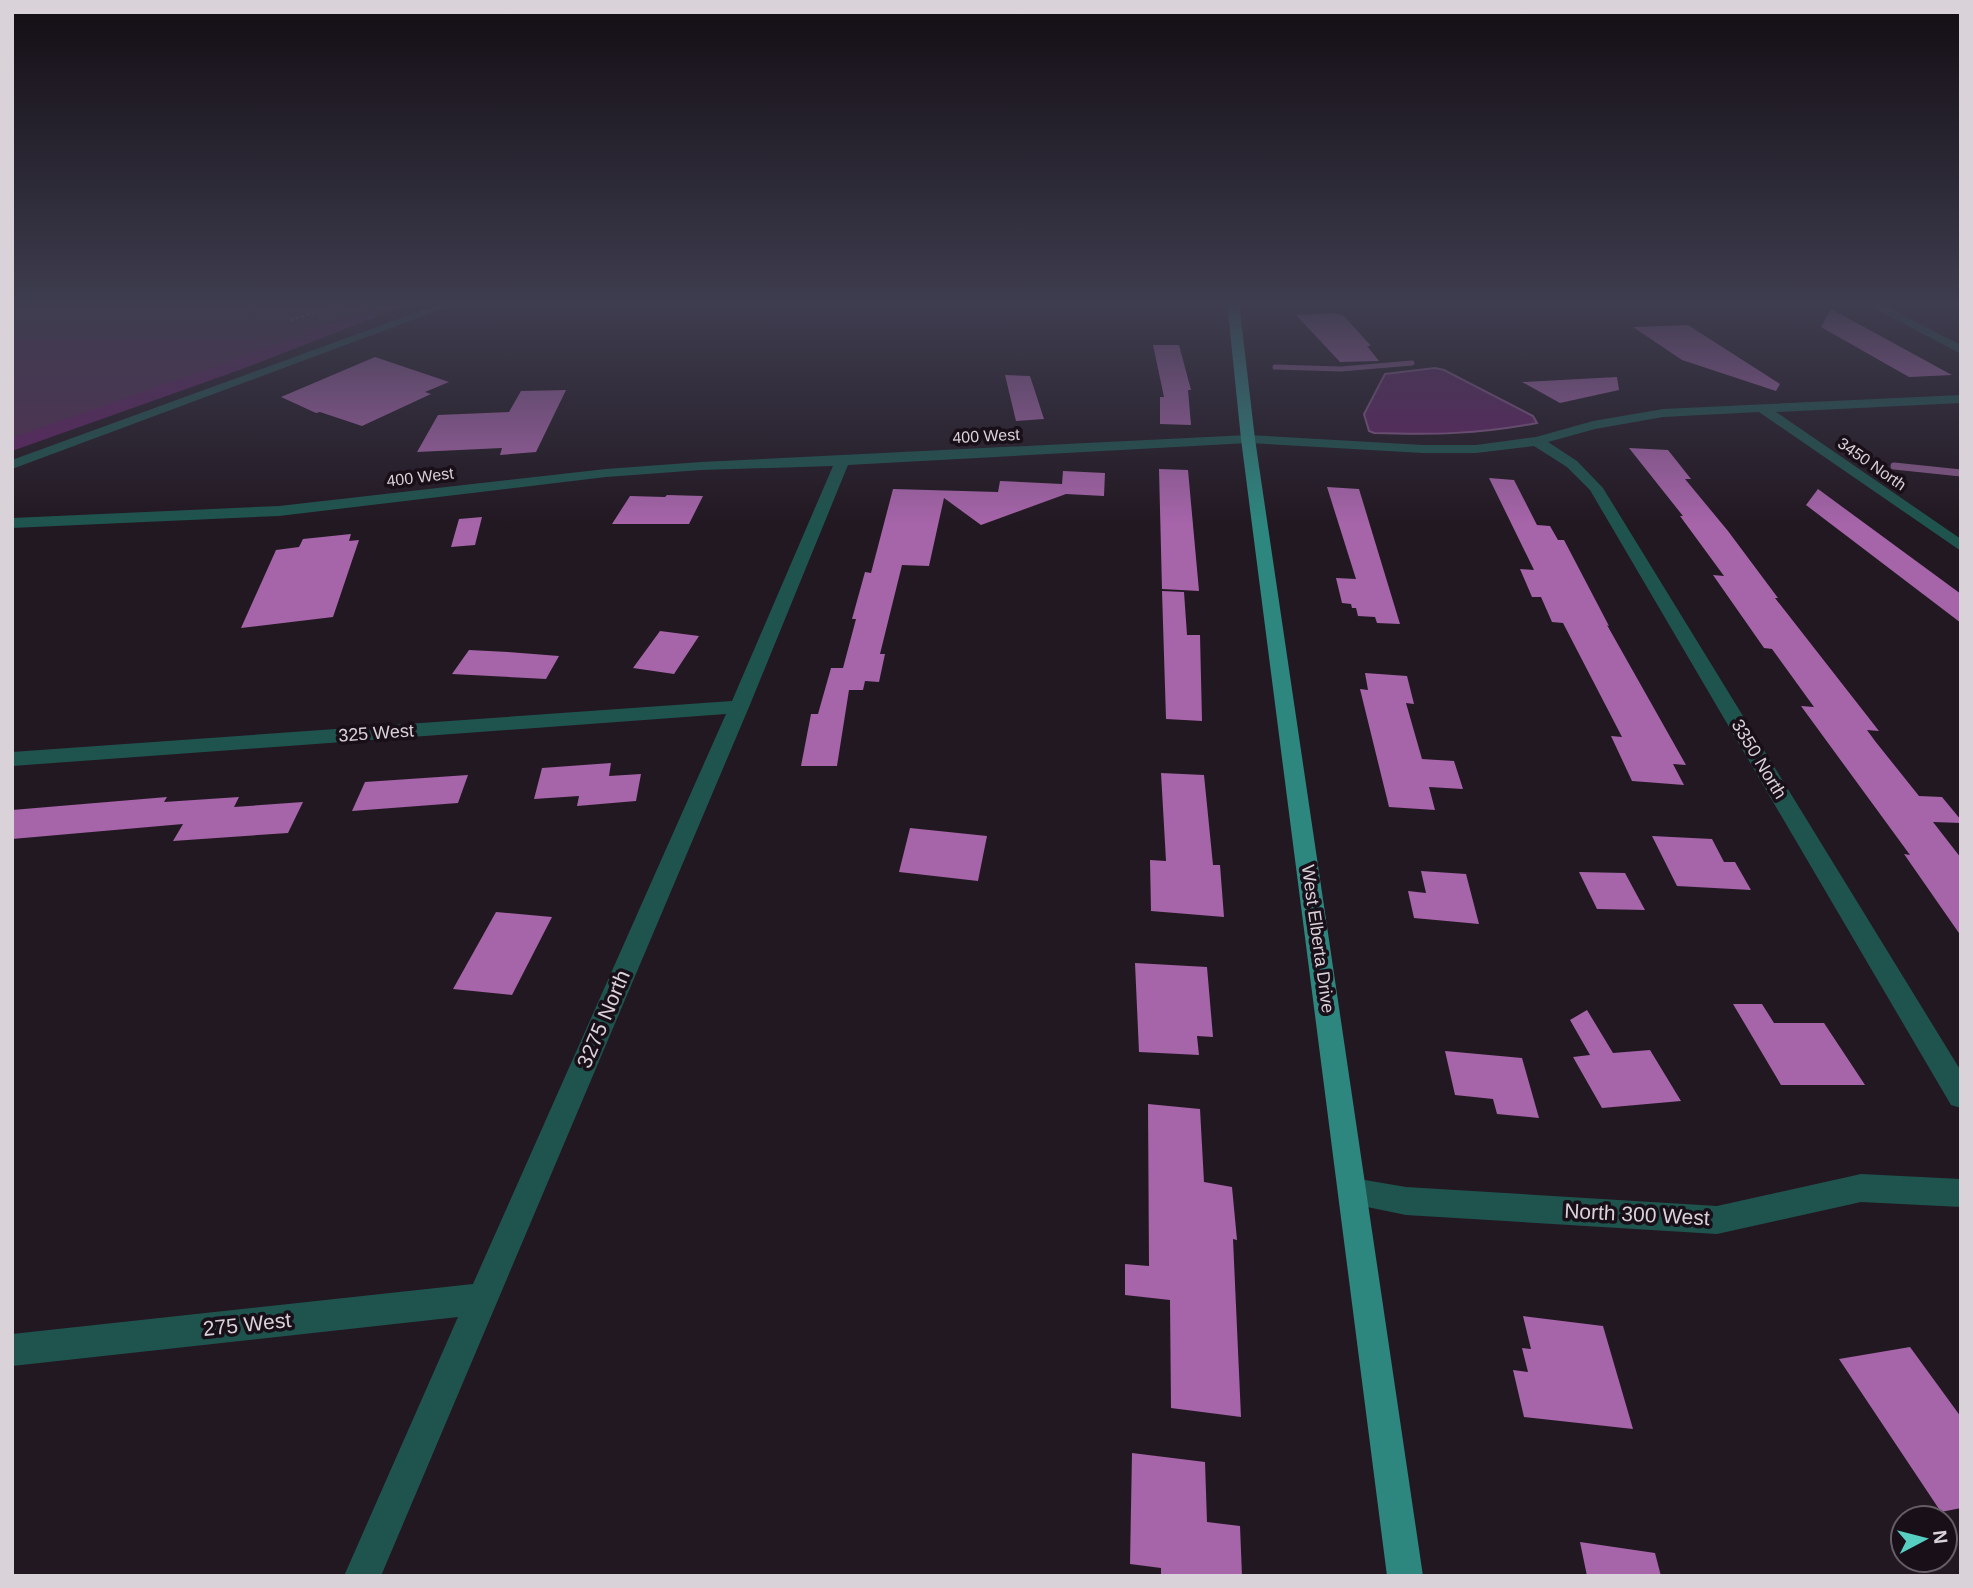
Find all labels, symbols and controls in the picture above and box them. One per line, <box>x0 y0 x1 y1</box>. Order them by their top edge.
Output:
street label: 400 West <box>952 426 1021 446</box>
street label: 3450 North <box>1835 434 1909 494</box>
street label: 400 West <box>386 464 455 490</box>
street label: 3350 North <box>1727 716 1791 802</box>
street label: 325 West <box>338 720 414 746</box>
street label: West Elberta Drive <box>1298 863 1338 1015</box>
street label: 3275 North <box>572 967 634 1071</box>
street label: North 300 West <box>1564 1199 1710 1229</box>
street label: 275 West <box>202 1308 292 1340</box>
north arrow <box>1889 1504 1959 1574</box>
text: N <box>1929 1529 1952 1545</box>

